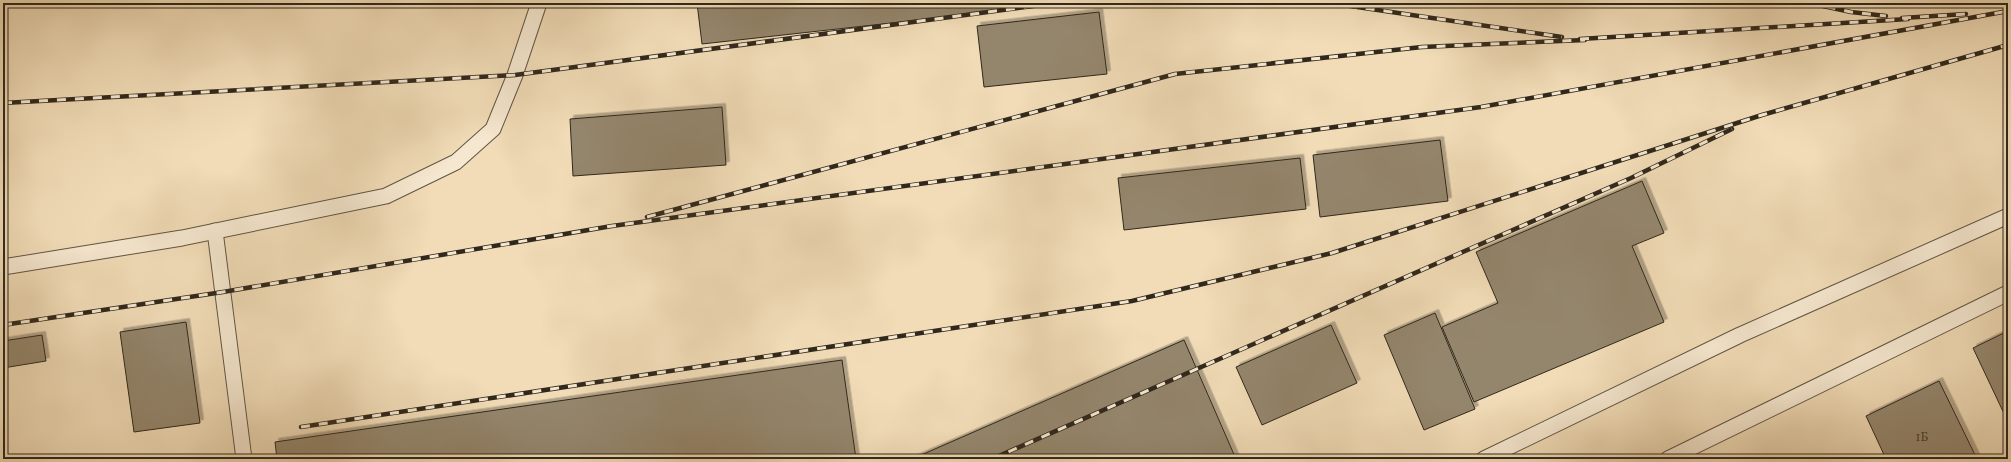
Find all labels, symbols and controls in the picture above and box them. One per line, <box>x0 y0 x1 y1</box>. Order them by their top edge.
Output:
house number: 1Б <box>1915 429 1929 447</box>

